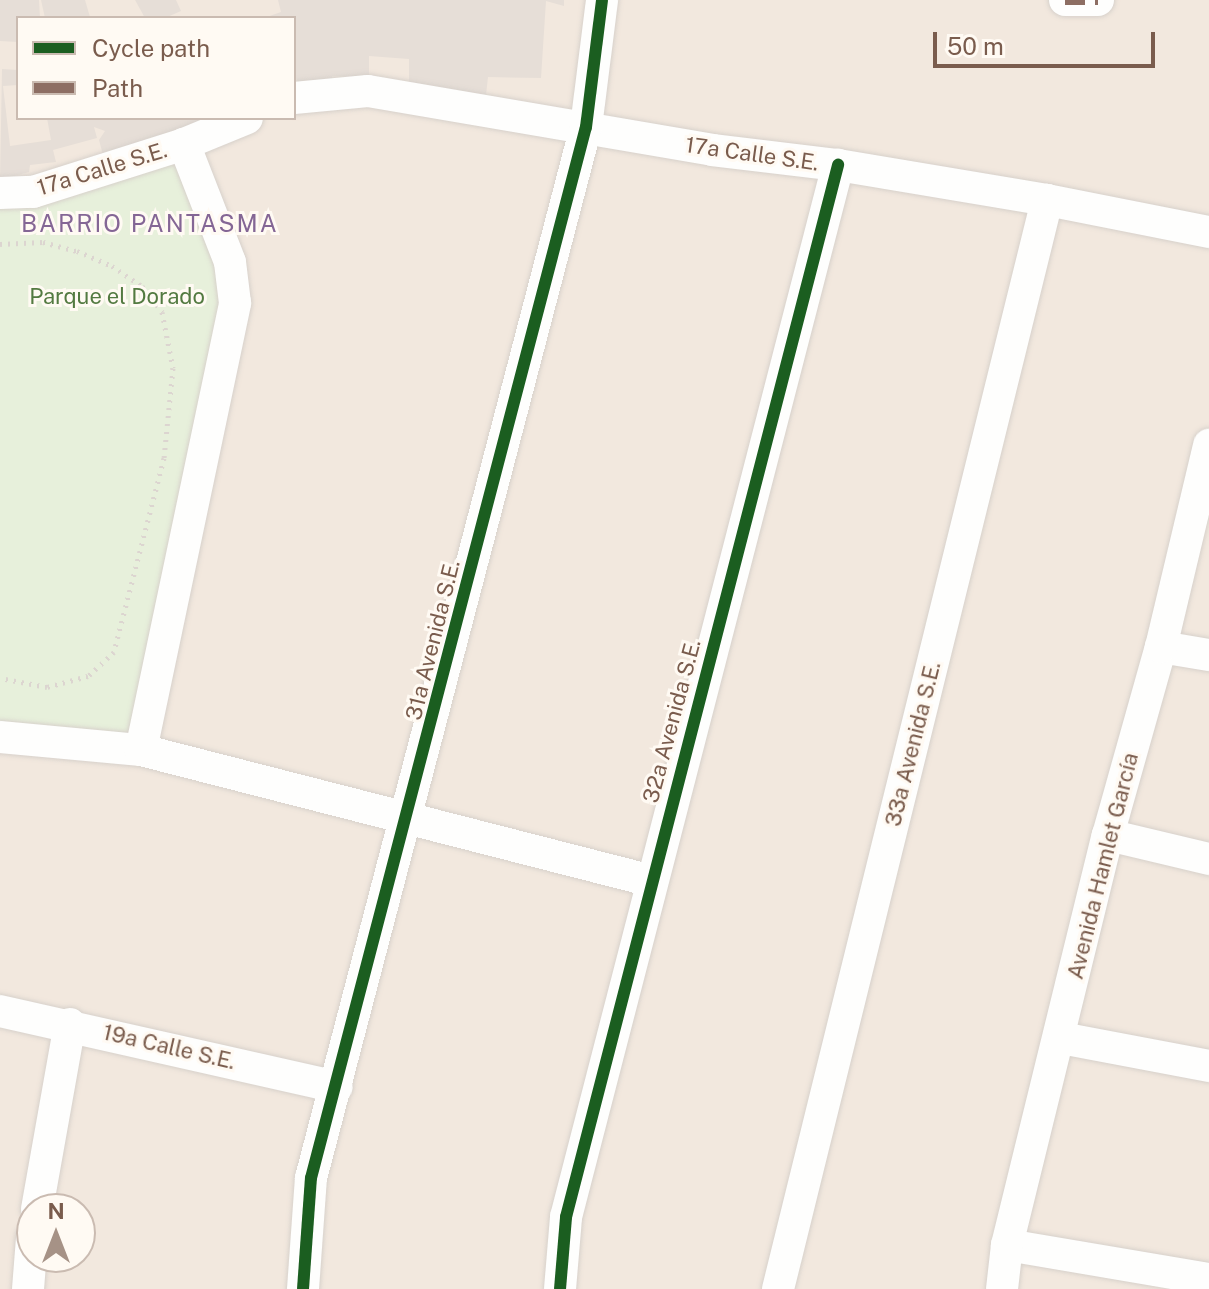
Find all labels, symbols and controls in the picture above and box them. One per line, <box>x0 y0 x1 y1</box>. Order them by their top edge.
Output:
legend <box>16 16 296 120</box>
scale bar <box>937 16 1159 66</box>
text: 50 m <box>947 32 1004 60</box>
text: Cycle path <box>92 34 210 62</box>
text: Path <box>92 74 143 102</box>
street label: 17a Calle S.E. <box>684 132 820 176</box>
street label: 17a Calle S.E. <box>34 137 170 201</box>
district label: BARRIO PANTASMA <box>21 210 279 238</box>
park label: Parque el Dorado <box>29 284 205 310</box>
street label: 31a Avenida S.E. <box>400 557 466 723</box>
street label: 32a Avenida S.E. <box>637 636 707 806</box>
street label: 33a Avenida S.E. <box>880 659 946 829</box>
street label: Avenida Hamlet García <box>1062 750 1144 982</box>
street label: 19a Calle S.E. <box>100 1019 238 1075</box>
north arrow <box>16 1193 96 1273</box>
text: N <box>47 1198 65 1224</box>

